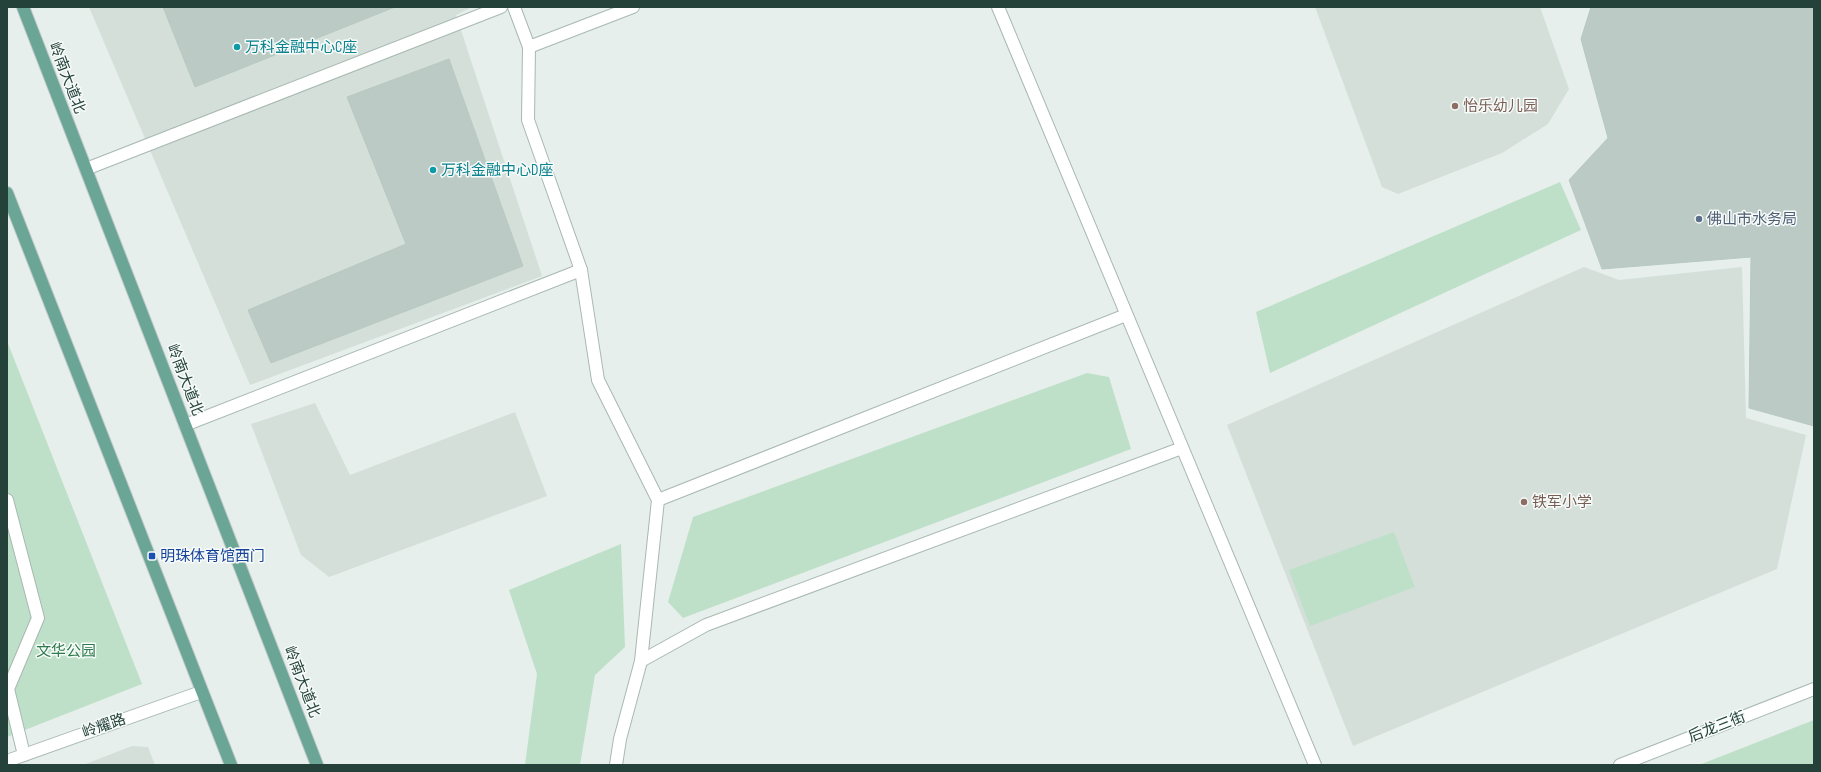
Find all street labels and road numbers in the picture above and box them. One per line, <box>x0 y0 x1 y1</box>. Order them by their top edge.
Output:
street label: 岭南大道北 <box>45 40 89 116</box>
street label: 岭南大道北 <box>163 342 207 418</box>
street label: 岭南大道北 <box>280 644 324 720</box>
street label: 后龙三街 <box>1686 707 1748 747</box>
street label: 岭耀路 <box>80 710 128 742</box>

